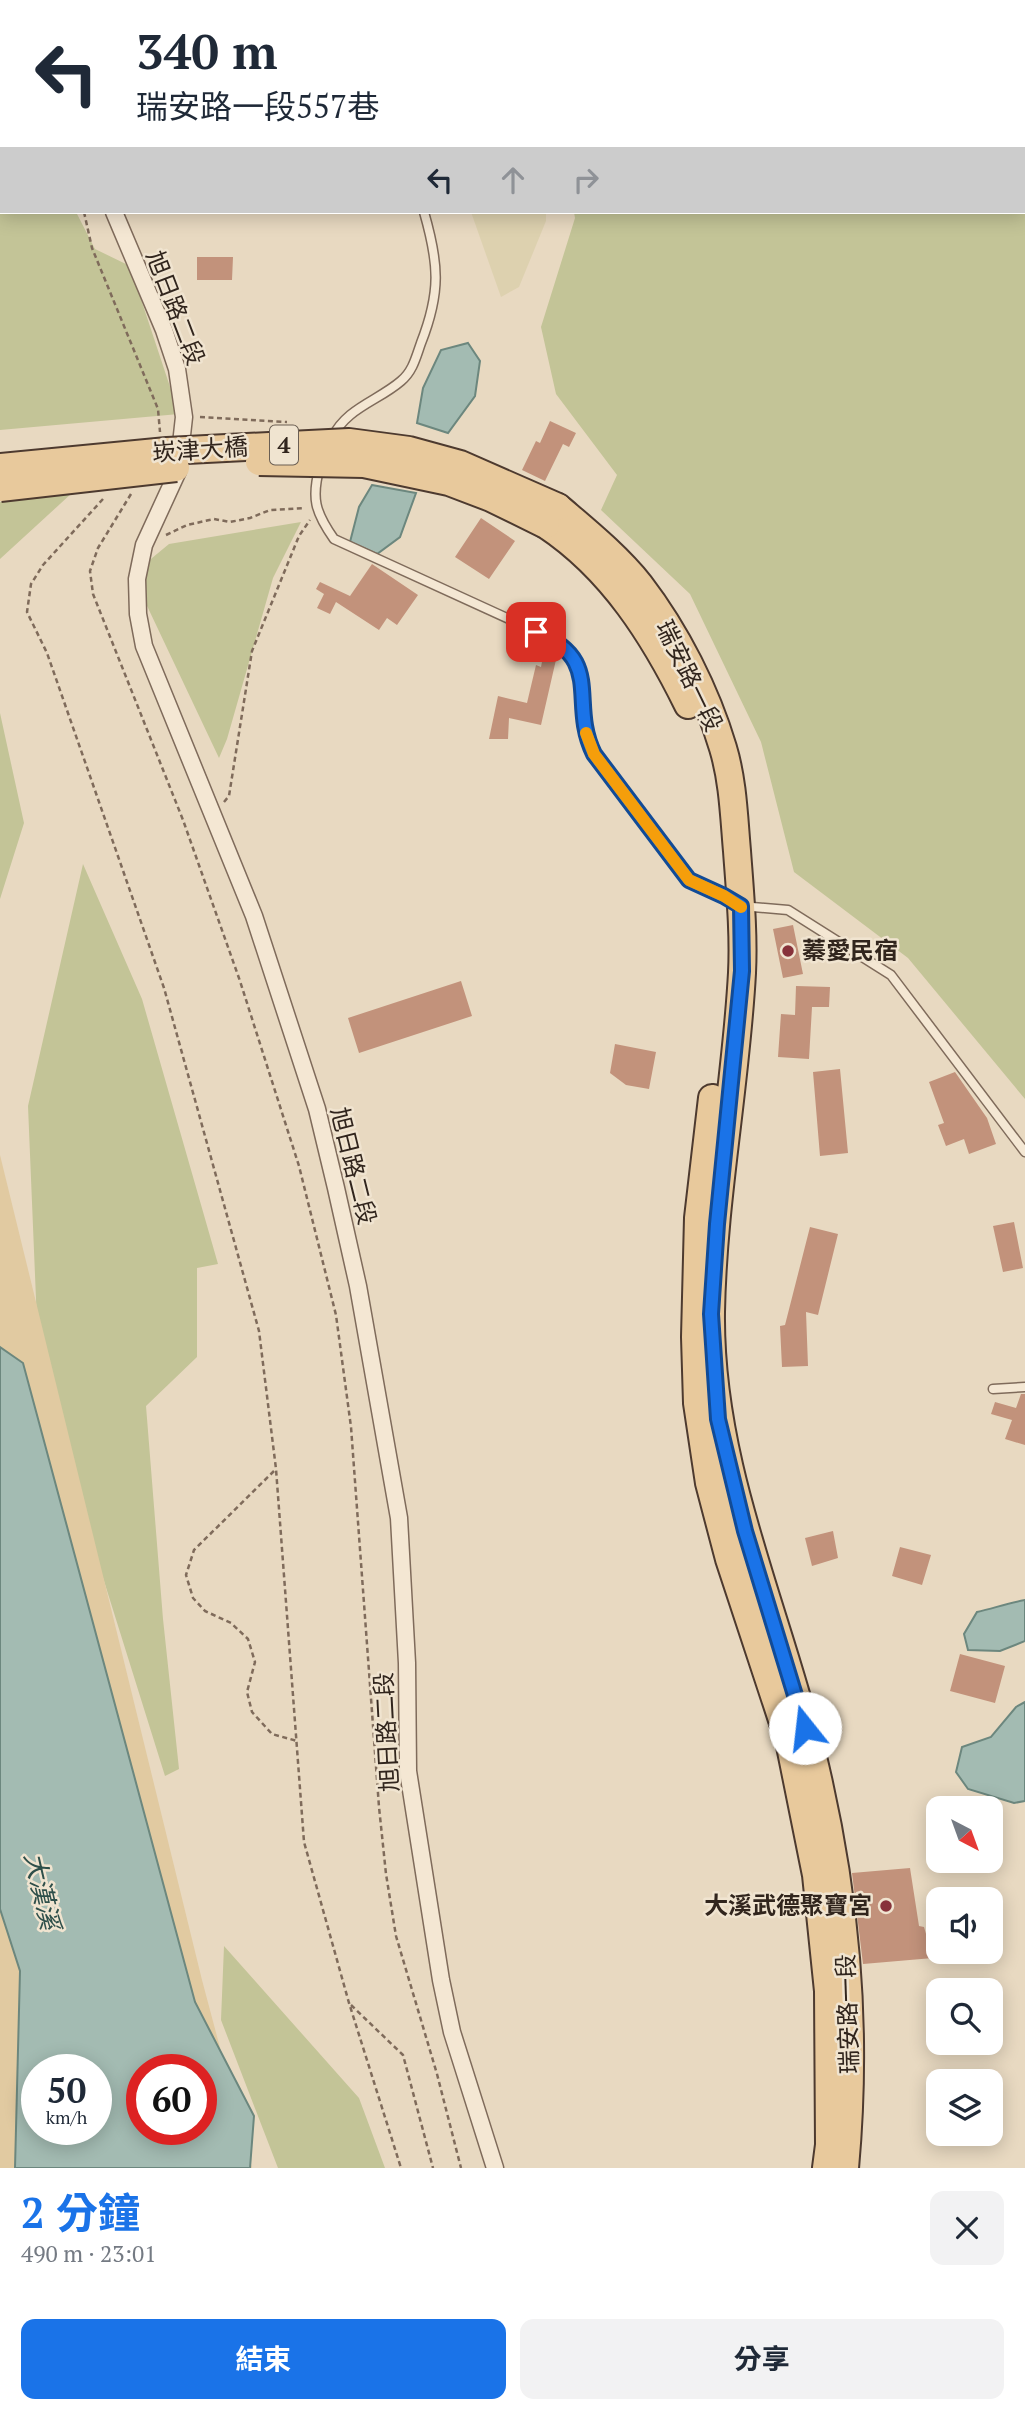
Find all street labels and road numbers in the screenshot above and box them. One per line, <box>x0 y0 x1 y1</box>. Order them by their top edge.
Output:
street label: 旭日路二段 <box>139 246 212 369</box>
road number: 4 <box>270 426 298 464</box>
street label: 崁津大橋 <box>151 430 249 468</box>
street label: 瑞安路一段 <box>649 615 731 737</box>
street label: 旭日路二段 <box>324 1104 384 1228</box>
street label: 旭日路二段 <box>367 1671 405 1793</box>
street label: 瑞安路一段 <box>829 1954 865 2075</box>

